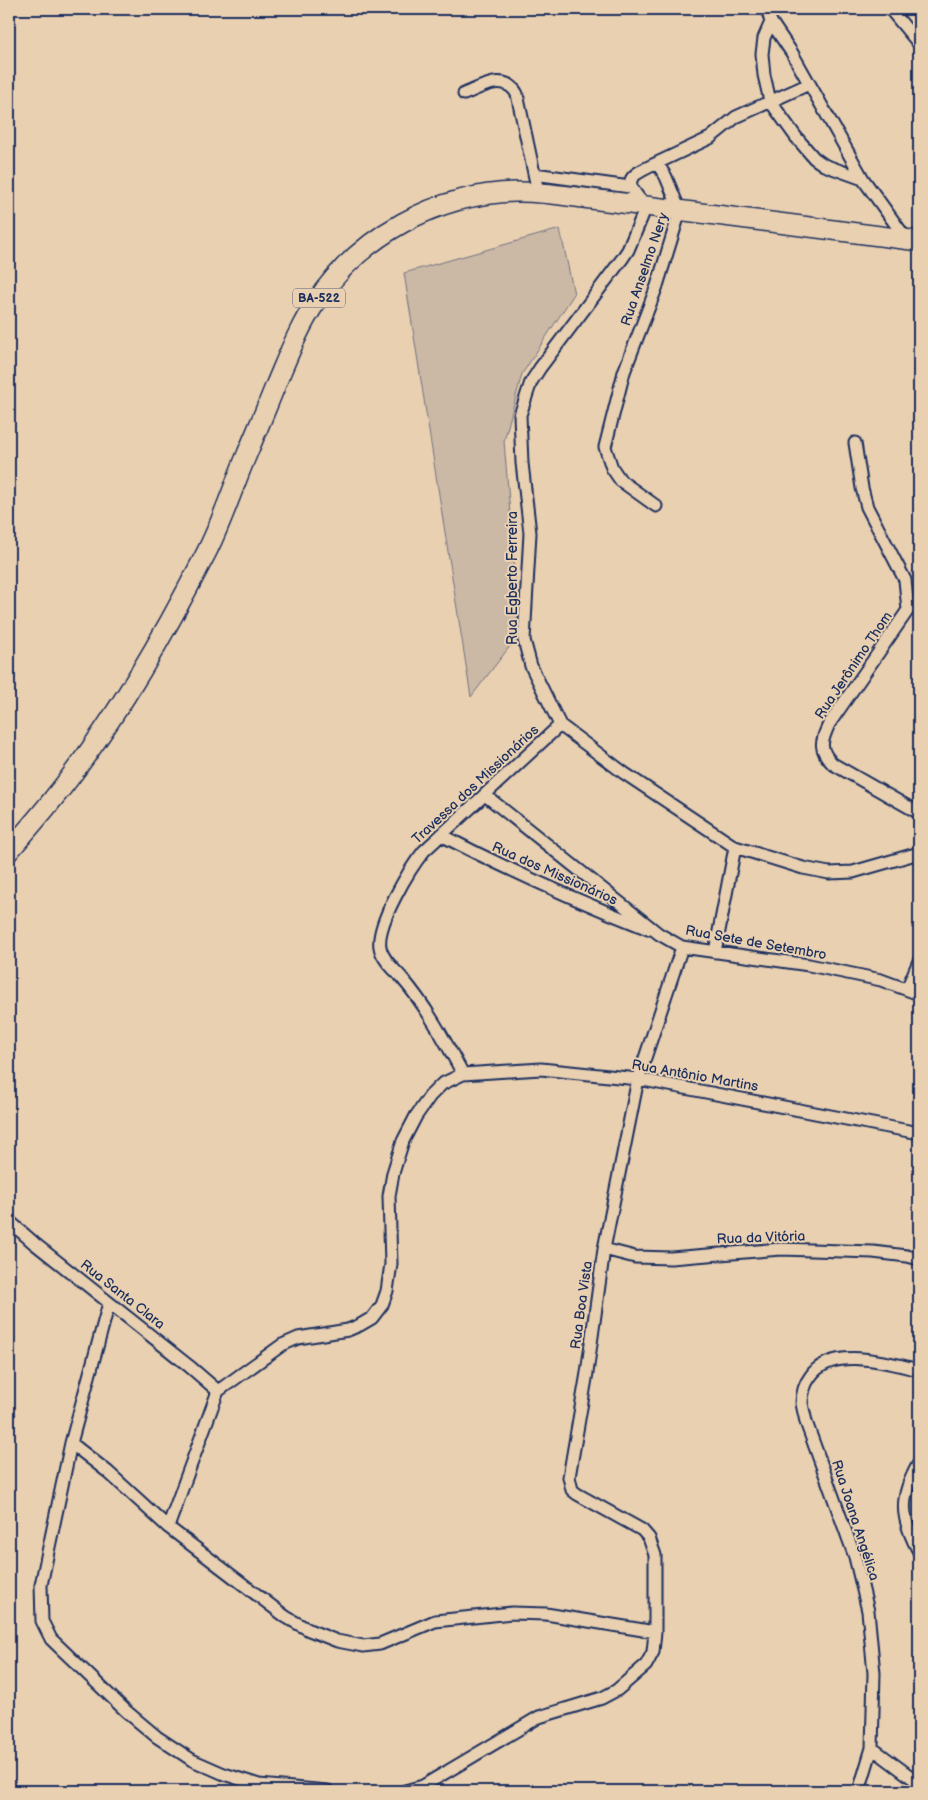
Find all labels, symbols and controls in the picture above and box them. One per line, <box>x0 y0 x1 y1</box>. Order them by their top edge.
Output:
street label: Rua Anselmo Nery <box>617 210 672 328</box>
road number: BA-522 <box>293 288 345 308</box>
street label: Rua Egberto Ferreira <box>504 511 521 645</box>
street label: Rua Jerônimo Thom <box>811 608 896 722</box>
street label: Travessa dos Missionários <box>408 721 542 848</box>
street label: Rua dos Missionários <box>489 838 620 909</box>
street label: Rua Sete de Setembro <box>684 922 828 963</box>
street label: Rua Antônio Martins <box>630 1056 760 1095</box>
street label: Rua da Vitória <box>716 1227 806 1248</box>
street label: Rua Santa Clara <box>77 1256 168 1333</box>
street label: Rua Boa Vista <box>567 1260 596 1350</box>
street label: Rua Joana Angélica <box>828 1458 883 1583</box>

